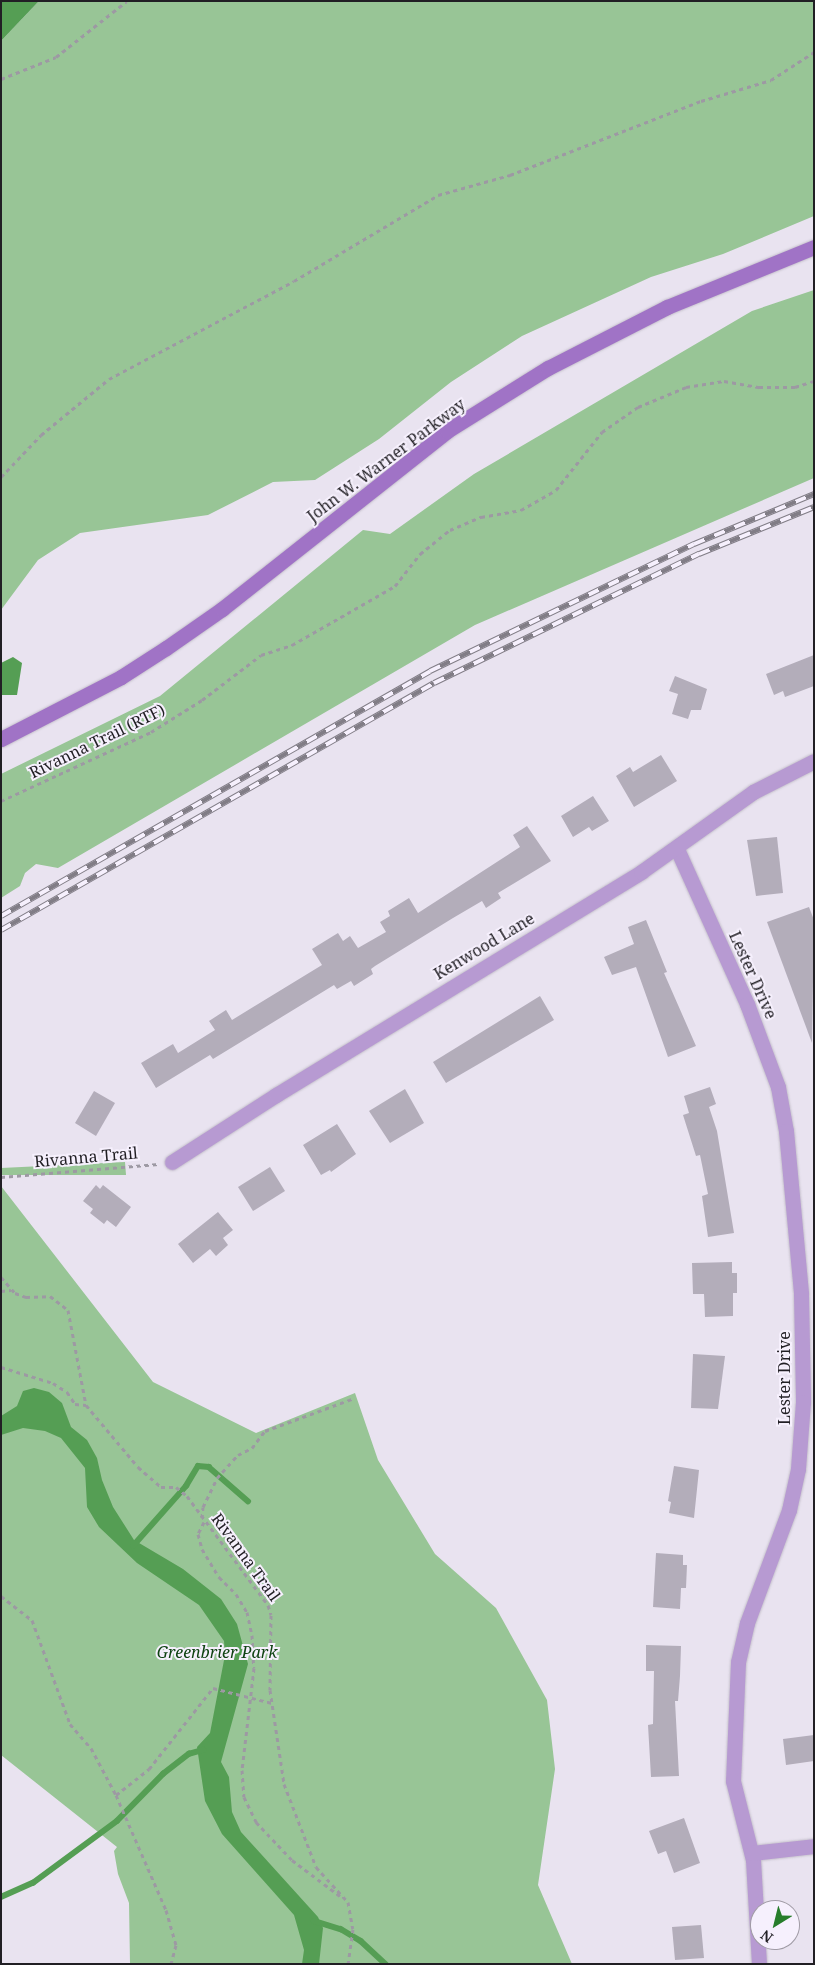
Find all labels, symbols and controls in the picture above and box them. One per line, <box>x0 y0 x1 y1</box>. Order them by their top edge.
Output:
street label: John W. Warner Parkway <box>303 394 469 526</box>
street label: Rivanna Trail (RTF) <box>26 700 168 782</box>
street label: Kenwood Lane <box>430 908 538 984</box>
street label: Lester Drive <box>725 928 781 1022</box>
street label: Rivanna Trail <box>33 1143 139 1171</box>
street label: Lester Drive <box>774 1331 794 1425</box>
street label: Rivanna Trail <box>208 1509 284 1605</box>
park label: Greenbrier Park <box>157 1642 277 1662</box>
north arrow <box>750 1900 800 1950</box>
text: N <box>756 1926 777 1948</box>

